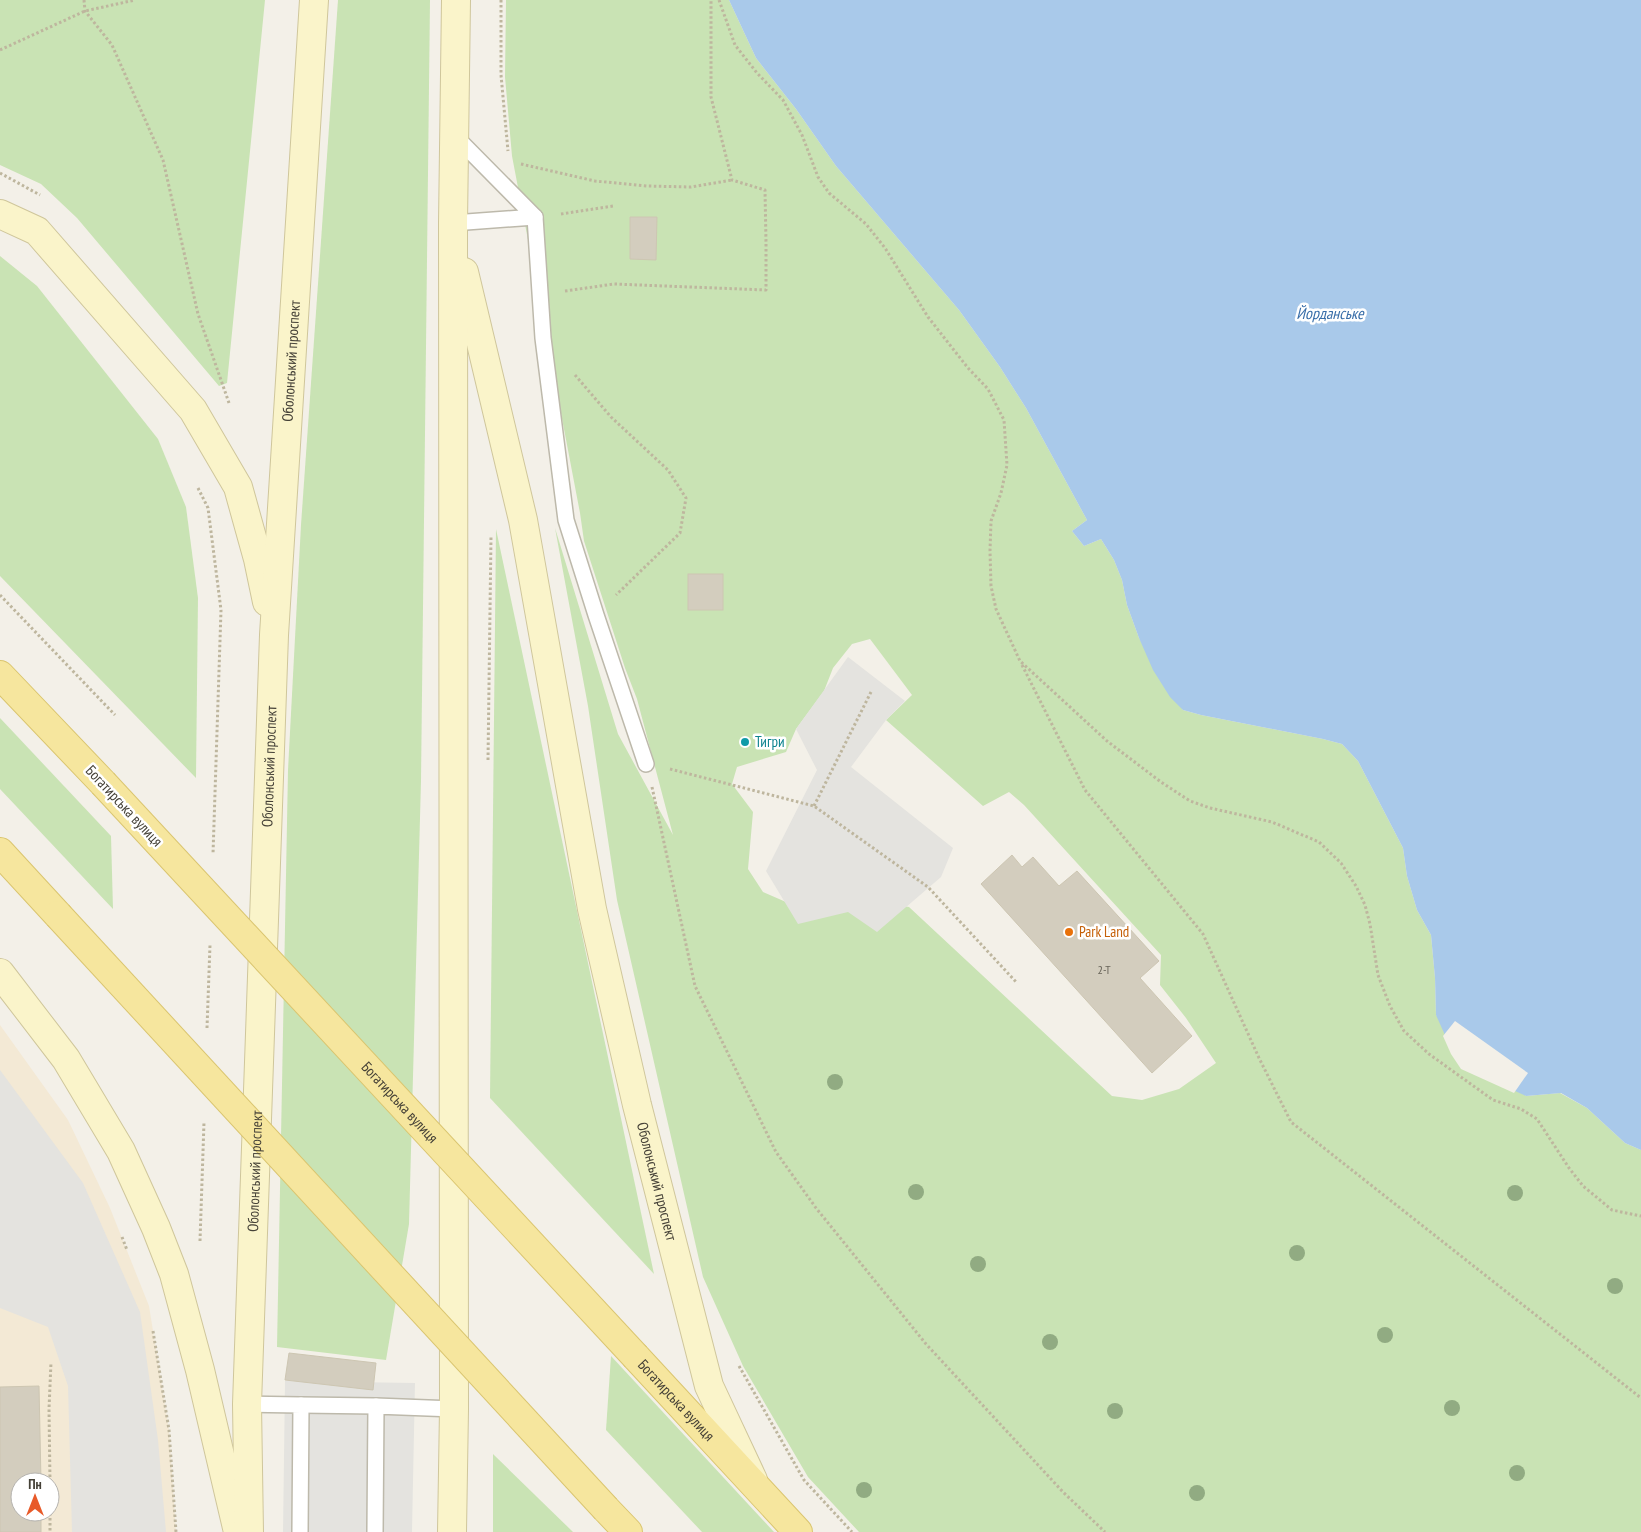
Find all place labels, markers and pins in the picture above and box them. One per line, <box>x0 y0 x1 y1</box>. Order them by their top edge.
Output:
place label: Тигри <box>755 732 785 751</box>
marker: Тигри <box>739 736 751 748</box>
place label: Park Land <box>1079 922 1129 941</box>
marker: Park Land <box>1063 926 1075 938</box>

